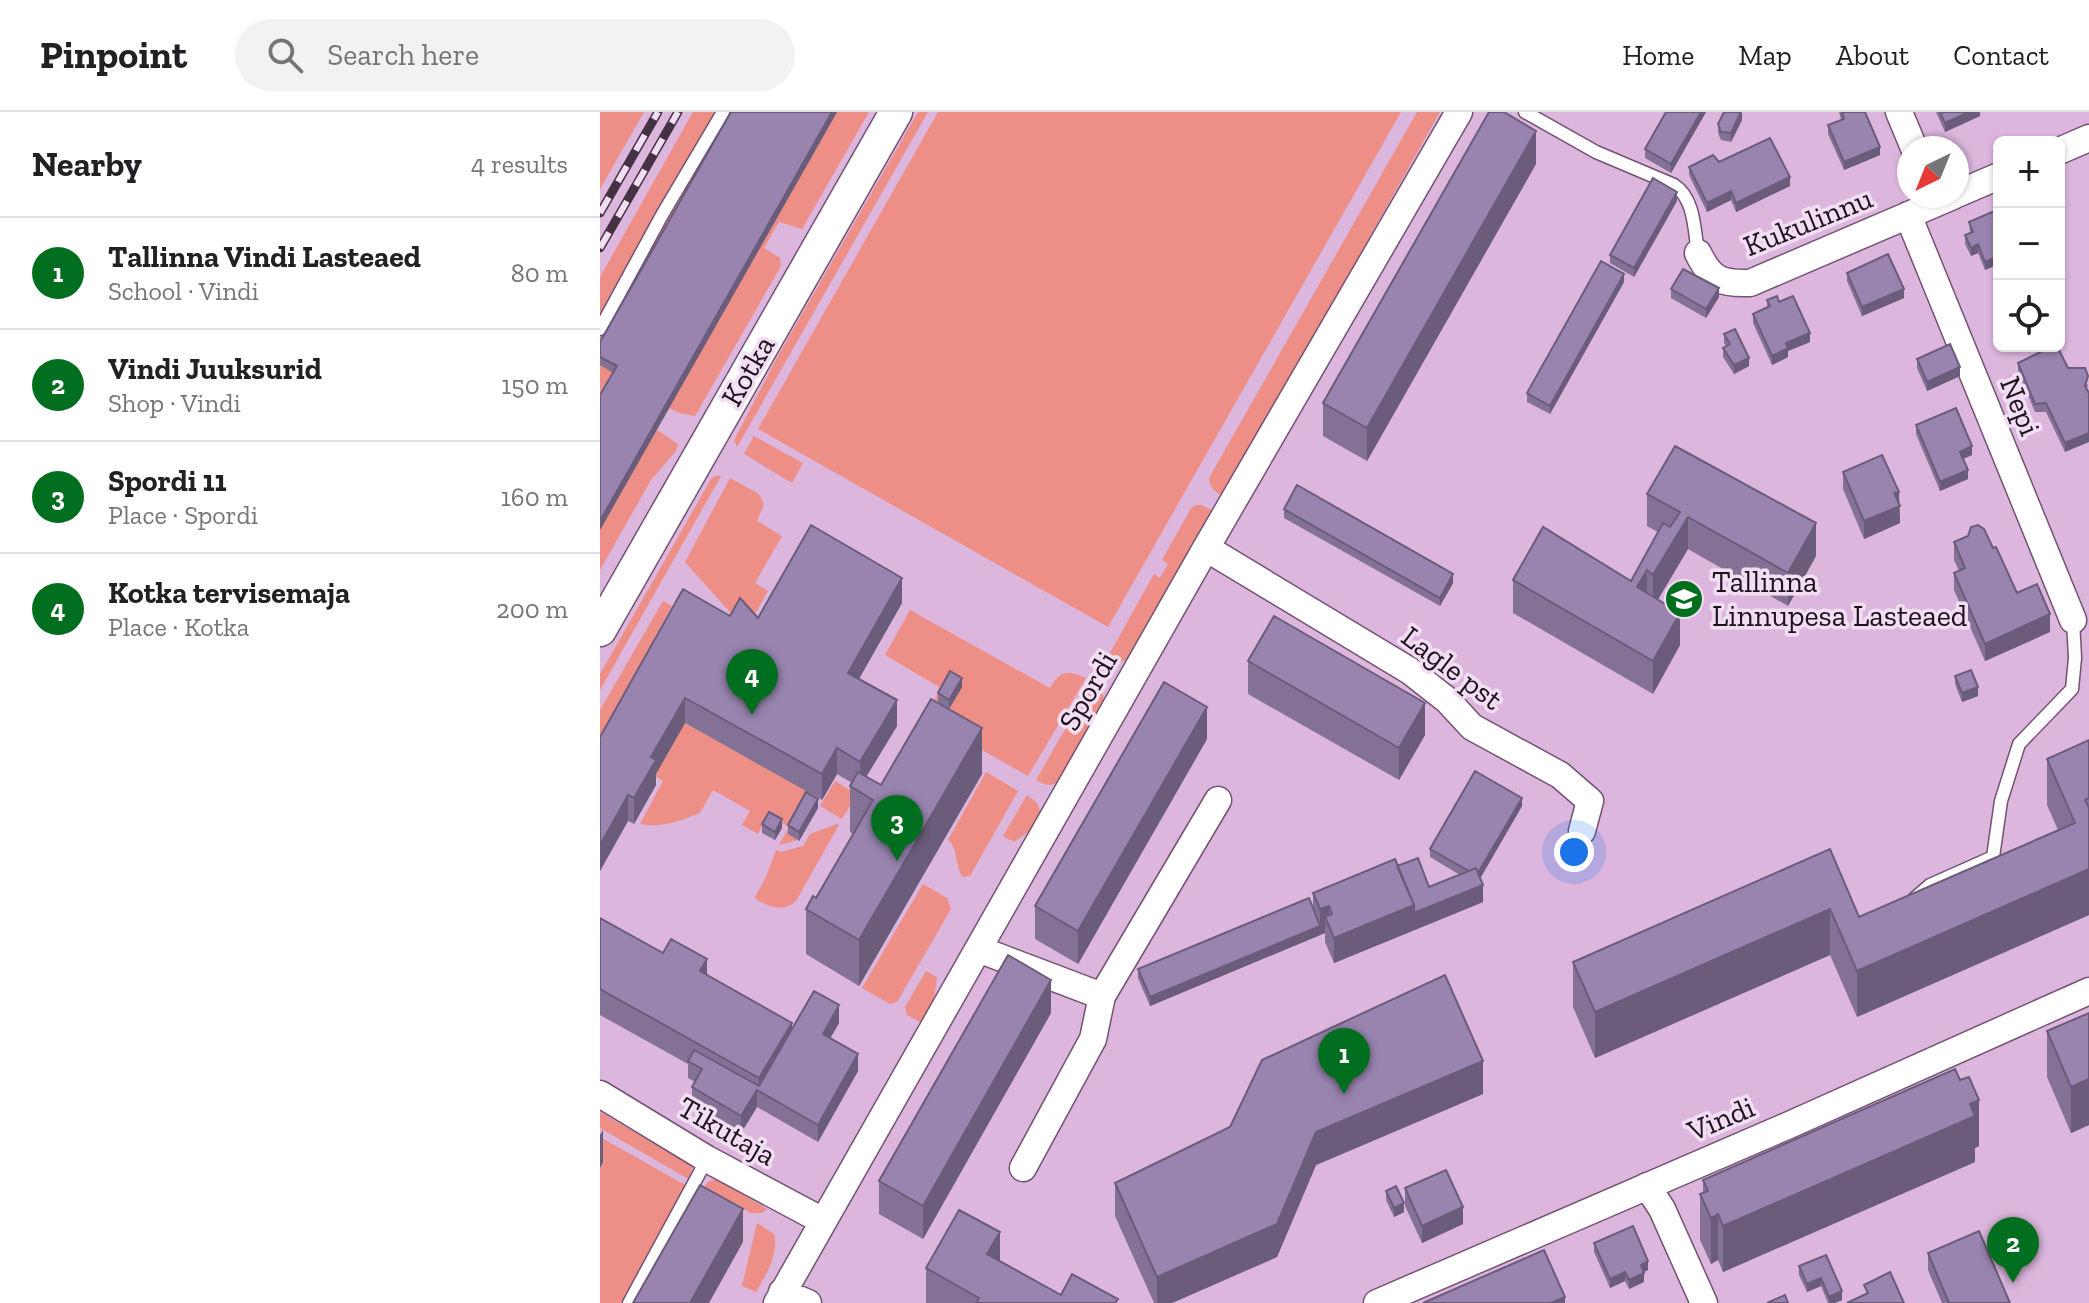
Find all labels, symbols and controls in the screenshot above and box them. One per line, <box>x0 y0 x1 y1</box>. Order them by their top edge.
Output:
search box <box>235 19 795 91</box>
text: Pinpoint <box>40 32 187 78</box>
icon: search <box>263 33 307 77</box>
text: Search here <box>327 37 479 73</box>
text: Home <box>1622 39 1694 72</box>
text: Map <box>1738 39 1792 72</box>
text: About <box>1836 39 1909 72</box>
text: Contact <box>1953 39 2049 72</box>
north arrow <box>1897 136 1969 208</box>
map controls <box>1993 136 2065 352</box>
button: + <box>1993 136 2065 208</box>
text: Nearby <box>32 144 142 185</box>
text: 4 results <box>471 148 568 180</box>
street label: Kukulinnu <box>1738 180 1878 264</box>
button: − <box>1993 208 2065 280</box>
text: Tallinna Vindi Lasteaed <box>108 239 421 275</box>
text: 1 <box>53 257 63 289</box>
text: 80 m <box>511 257 568 289</box>
text: School · Vindi <box>108 275 259 307</box>
button: locate <box>1993 280 2065 352</box>
street label: Kotka <box>714 329 782 413</box>
text: Vindi Juuksurid <box>108 351 322 387</box>
text: 2 <box>51 369 65 401</box>
text: 150 m <box>501 369 568 401</box>
street label: Nepi <box>1992 371 2048 441</box>
text: Shop · Vindi <box>108 387 241 419</box>
text: Spordi 11 <box>108 463 227 499</box>
text: 3 <box>51 481 65 513</box>
text: 160 m <box>501 481 568 513</box>
text: Place · Spordi <box>108 499 258 531</box>
place label: Tallinna Linnupesa Lasteaed <box>1712 564 1968 634</box>
text: Kotka tervisemaja <box>108 575 350 611</box>
school or university icon: Tallinna Linnupesa Lasteaed <box>1663 578 1705 620</box>
text: 4 <box>51 593 65 625</box>
text: 200 m <box>496 593 568 625</box>
text: Place · Kotka <box>108 611 249 643</box>
street label: Lagle pst <box>1394 618 1510 718</box>
street label: Spordi <box>1051 645 1125 737</box>
pin: 4 <box>726 649 778 715</box>
pin: 3 <box>871 795 923 861</box>
your location <box>1554 832 1594 872</box>
pin: 1 <box>1318 1028 1370 1094</box>
street label: Tikutaja <box>672 1089 782 1173</box>
street label: Vindi <box>1681 1089 1760 1150</box>
pin: 2 <box>1987 1217 2039 1283</box>

